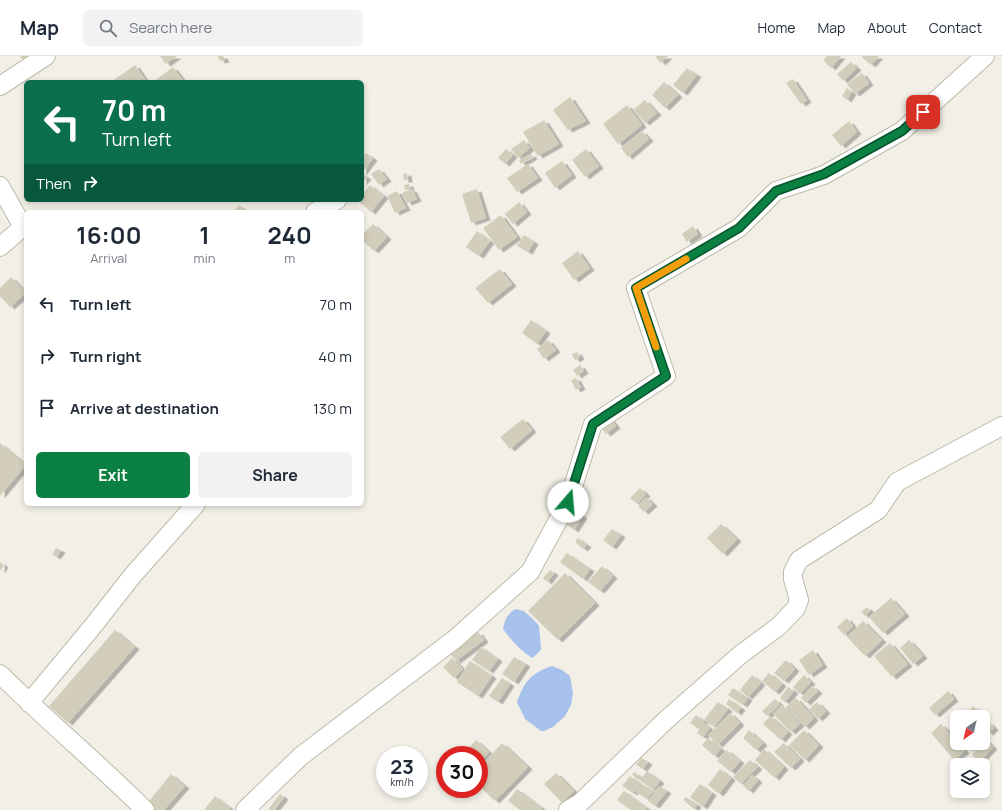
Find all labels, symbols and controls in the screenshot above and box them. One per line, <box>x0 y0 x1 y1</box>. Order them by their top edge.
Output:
search box <box>83 10 363 46</box>
text: Map <box>20 15 59 41</box>
icon: search <box>97 17 119 39</box>
text: Search here <box>129 17 212 38</box>
text: Home <box>758 18 795 37</box>
text: Map <box>817 18 845 37</box>
text: About <box>867 18 907 37</box>
text: Contact <box>929 18 982 37</box>
text: 70 m <box>102 91 166 129</box>
pin <box>906 95 940 129</box>
icon: left <box>36 96 88 148</box>
icon: arrive <box>912 101 934 123</box>
text: Turn left <box>102 127 172 151</box>
icon: right <box>79 172 101 194</box>
text: Then <box>36 173 71 194</box>
text: 16:00 <box>76 218 141 251</box>
text: 1 <box>199 218 210 251</box>
text: 240 <box>268 218 312 251</box>
text: Arrival <box>90 249 127 267</box>
text: min <box>194 249 215 267</box>
text: m <box>284 249 295 267</box>
icon: left <box>36 293 58 315</box>
text: Turn left <box>70 294 132 315</box>
text: 70 m <box>320 294 352 315</box>
icon: right <box>36 345 58 367</box>
text: Turn right <box>70 346 141 367</box>
text: 40 m <box>318 346 352 367</box>
icon: arrive <box>36 397 58 419</box>
text: Arrive at destination <box>70 398 219 419</box>
text: 130 m <box>313 398 352 419</box>
button: Exit <box>36 452 190 498</box>
button: Share <box>198 452 352 498</box>
position arrow <box>547 481 589 523</box>
north arrow <box>950 710 990 750</box>
map controls <box>950 710 990 798</box>
speed limit sign: 30 <box>436 746 488 798</box>
text: 23 <box>390 753 414 780</box>
button: layers <box>950 758 990 798</box>
text: km/h <box>390 775 414 789</box>

